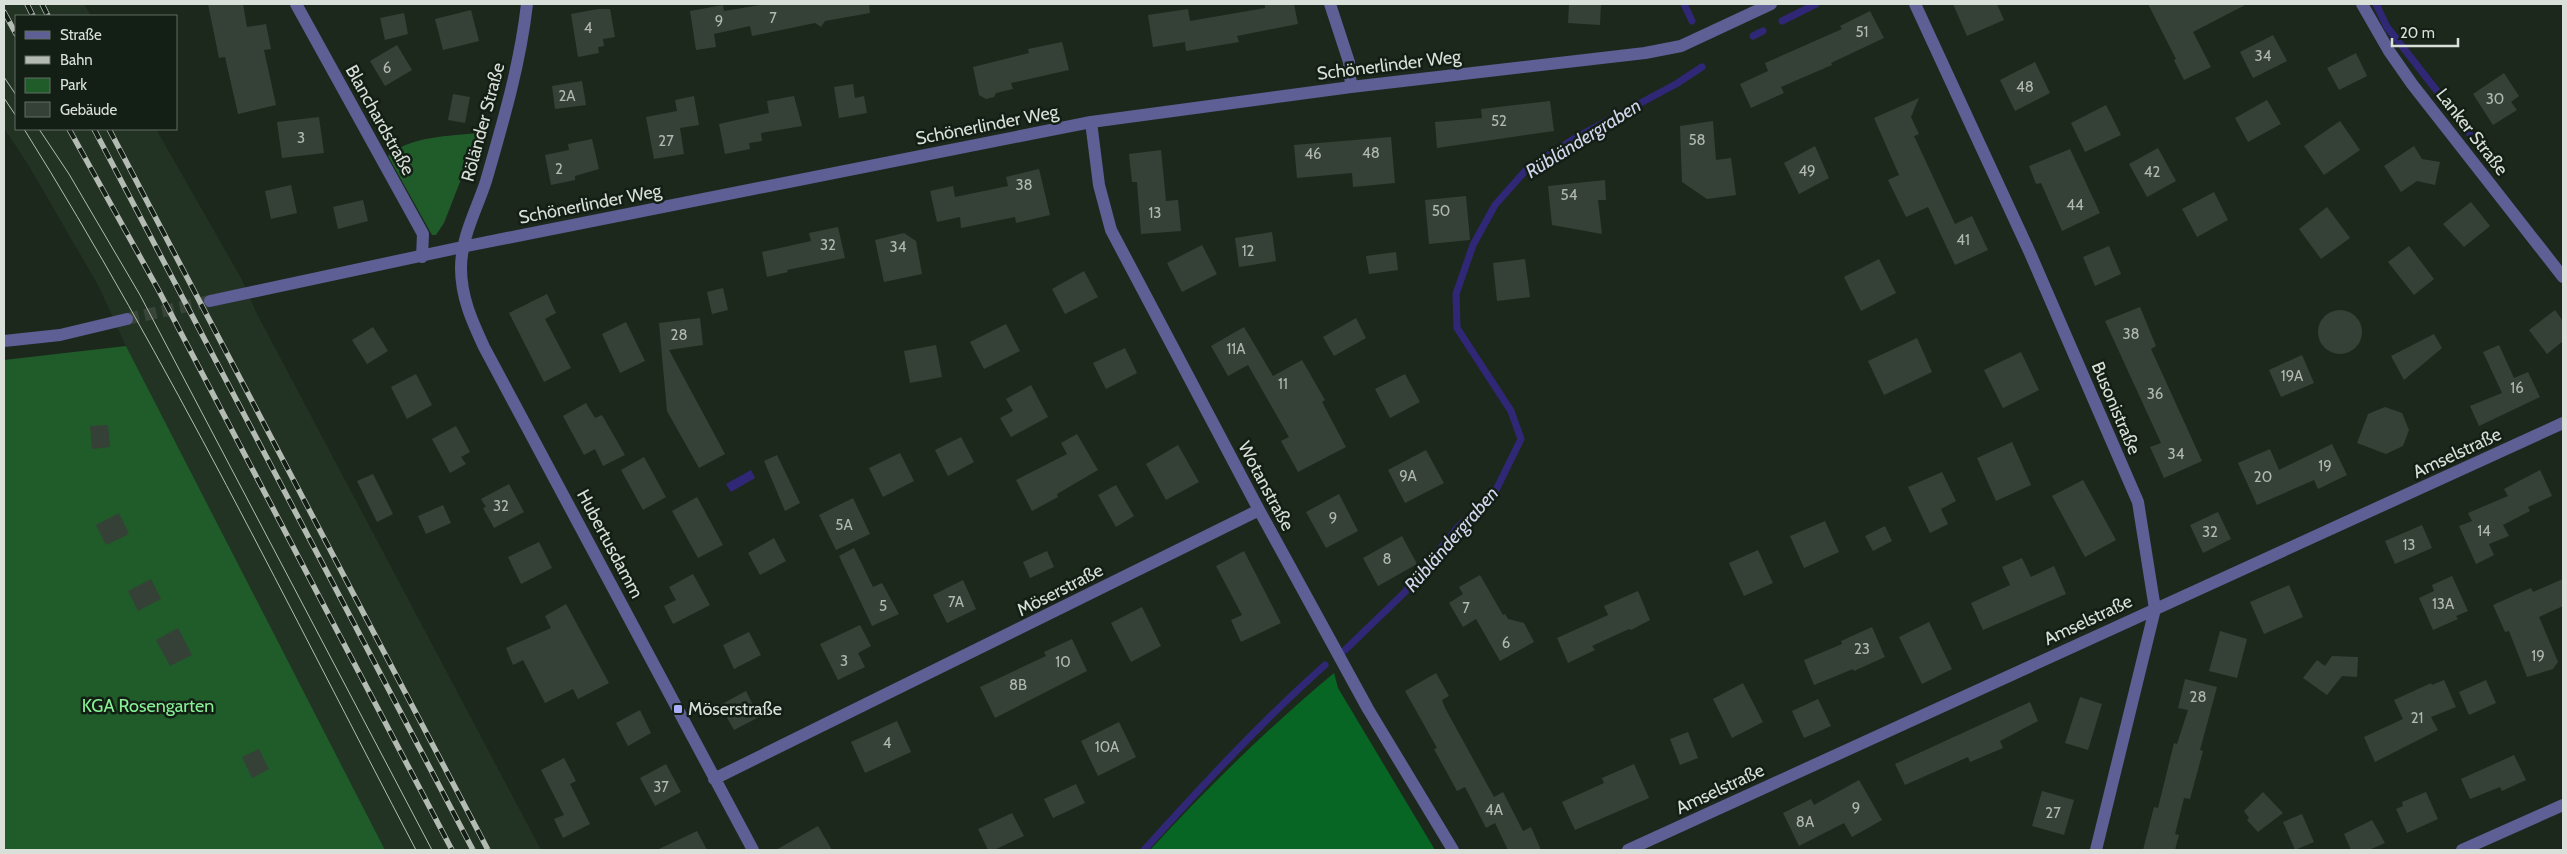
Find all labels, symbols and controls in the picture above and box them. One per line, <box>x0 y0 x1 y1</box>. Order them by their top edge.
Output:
house number: 7 <box>769 9 777 27</box>
house number: 9 <box>715 12 723 30</box>
legend <box>15 15 178 130</box>
scale bar <box>2392 15 2458 47</box>
house number: 4 <box>584 19 593 37</box>
house number: 51 <box>1855 23 1869 41</box>
text: 20 m <box>2400 24 2435 42</box>
text: Straße <box>60 26 102 44</box>
street label: Schönerlinder Weg <box>1316 45 1463 85</box>
house number: 34 <box>2255 47 2272 65</box>
text: Bahn <box>60 51 93 69</box>
house number: 6 <box>383 59 391 77</box>
street label: Röländer Straße <box>457 60 509 184</box>
street label: Blanchardstraße <box>341 61 419 179</box>
text: Park <box>60 76 87 94</box>
house number: 48 <box>2016 78 2034 96</box>
street label: Lanker Straße <box>2431 84 2513 180</box>
house number: 2A <box>558 87 576 105</box>
house number: 30 <box>2486 90 2504 108</box>
water label: Rübländergraben <box>1521 94 1645 183</box>
street label: Schönerlinder Weg <box>914 100 1061 150</box>
text: Gebäude <box>60 101 117 119</box>
house number: 52 <box>1491 112 1507 130</box>
house number: 3 <box>297 129 305 147</box>
house number: 58 <box>1688 131 1706 149</box>
house number: 27 <box>658 132 674 150</box>
house number: 48 <box>1362 144 1380 162</box>
house number: 46 <box>1304 145 1322 163</box>
house number: 2 <box>555 160 563 178</box>
house number: 49 <box>1798 162 1816 180</box>
house number: 42 <box>2144 163 2160 181</box>
house number: 38 <box>1015 176 1033 194</box>
street label: Schönerlinder Weg <box>517 179 664 229</box>
house number: 54 <box>1561 186 1578 204</box>
house number: 44 <box>2066 196 2084 214</box>
house number: 50 <box>1432 202 1450 220</box>
house number: 13 <box>1148 204 1162 222</box>
house number: 41 <box>1956 231 1970 249</box>
house number: 32 <box>820 236 836 254</box>
house number: 34 <box>890 238 907 256</box>
house number: 12 <box>1242 242 1255 260</box>
house number: 38 <box>2122 325 2140 343</box>
house number: 28 <box>671 326 687 344</box>
house number: 11A <box>1226 340 1246 358</box>
street label: Busonistraße <box>2087 358 2145 458</box>
house number: 19A <box>2281 367 2304 385</box>
house number: 11 <box>1278 375 1288 393</box>
house number: 16 <box>2510 379 2524 397</box>
house number: 36 <box>2147 385 2163 403</box>
street label: Amselstraße <box>2409 423 2505 483</box>
street label: Wotanstraße <box>1233 438 1299 534</box>
house number: 34 <box>2168 445 2185 463</box>
house number: 19 <box>2318 457 2332 475</box>
house number: 9A <box>1399 467 1417 485</box>
house number: 20 <box>2254 468 2272 486</box>
water label: Rübländergraben <box>1399 482 1503 597</box>
street label: Hubertusdamm <box>572 486 648 602</box>
house number: 32 <box>493 497 509 515</box>
house number: 9 <box>1329 509 1337 527</box>
house number: 5A <box>835 516 853 534</box>
house number: 14 <box>2477 522 2491 540</box>
house number: 32 <box>2202 523 2218 541</box>
house number: 13 <box>2402 536 2416 554</box>
house number: 8 <box>1382 550 1392 568</box>
street label: Möserstraße <box>1013 559 1107 621</box>
street label: Amselstraße <box>2040 590 2136 650</box>
house number: 7A <box>948 593 965 611</box>
house number: 13A <box>2432 595 2455 613</box>
house number: 5 <box>879 597 887 615</box>
house number: 7 <box>1462 599 1470 617</box>
house number: 6 <box>1502 634 1510 652</box>
house number: 23 <box>1854 640 1870 658</box>
house number: 19 <box>2531 647 2545 665</box>
house number: 3 <box>840 652 848 670</box>
house number: 10 <box>1055 653 1071 671</box>
house number: 8B <box>1009 676 1027 694</box>
house number: 28 <box>2190 688 2206 706</box>
park label: KGA Rosengarten <box>82 695 214 717</box>
place label: Möserstraße <box>688 698 782 720</box>
marker: Möserstraße <box>672 703 684 715</box>
house number: 21 <box>2411 709 2423 727</box>
house number: 4 <box>883 734 892 752</box>
house number: 10A <box>1095 738 1120 756</box>
street label: Amselstraße <box>1672 759 1768 819</box>
house number: 37 <box>653 778 669 796</box>
house number: 9 <box>1852 799 1860 817</box>
house number: 4A <box>1485 801 1504 819</box>
house number: 27 <box>2045 804 2061 822</box>
house number: 8A <box>1796 813 1815 831</box>

